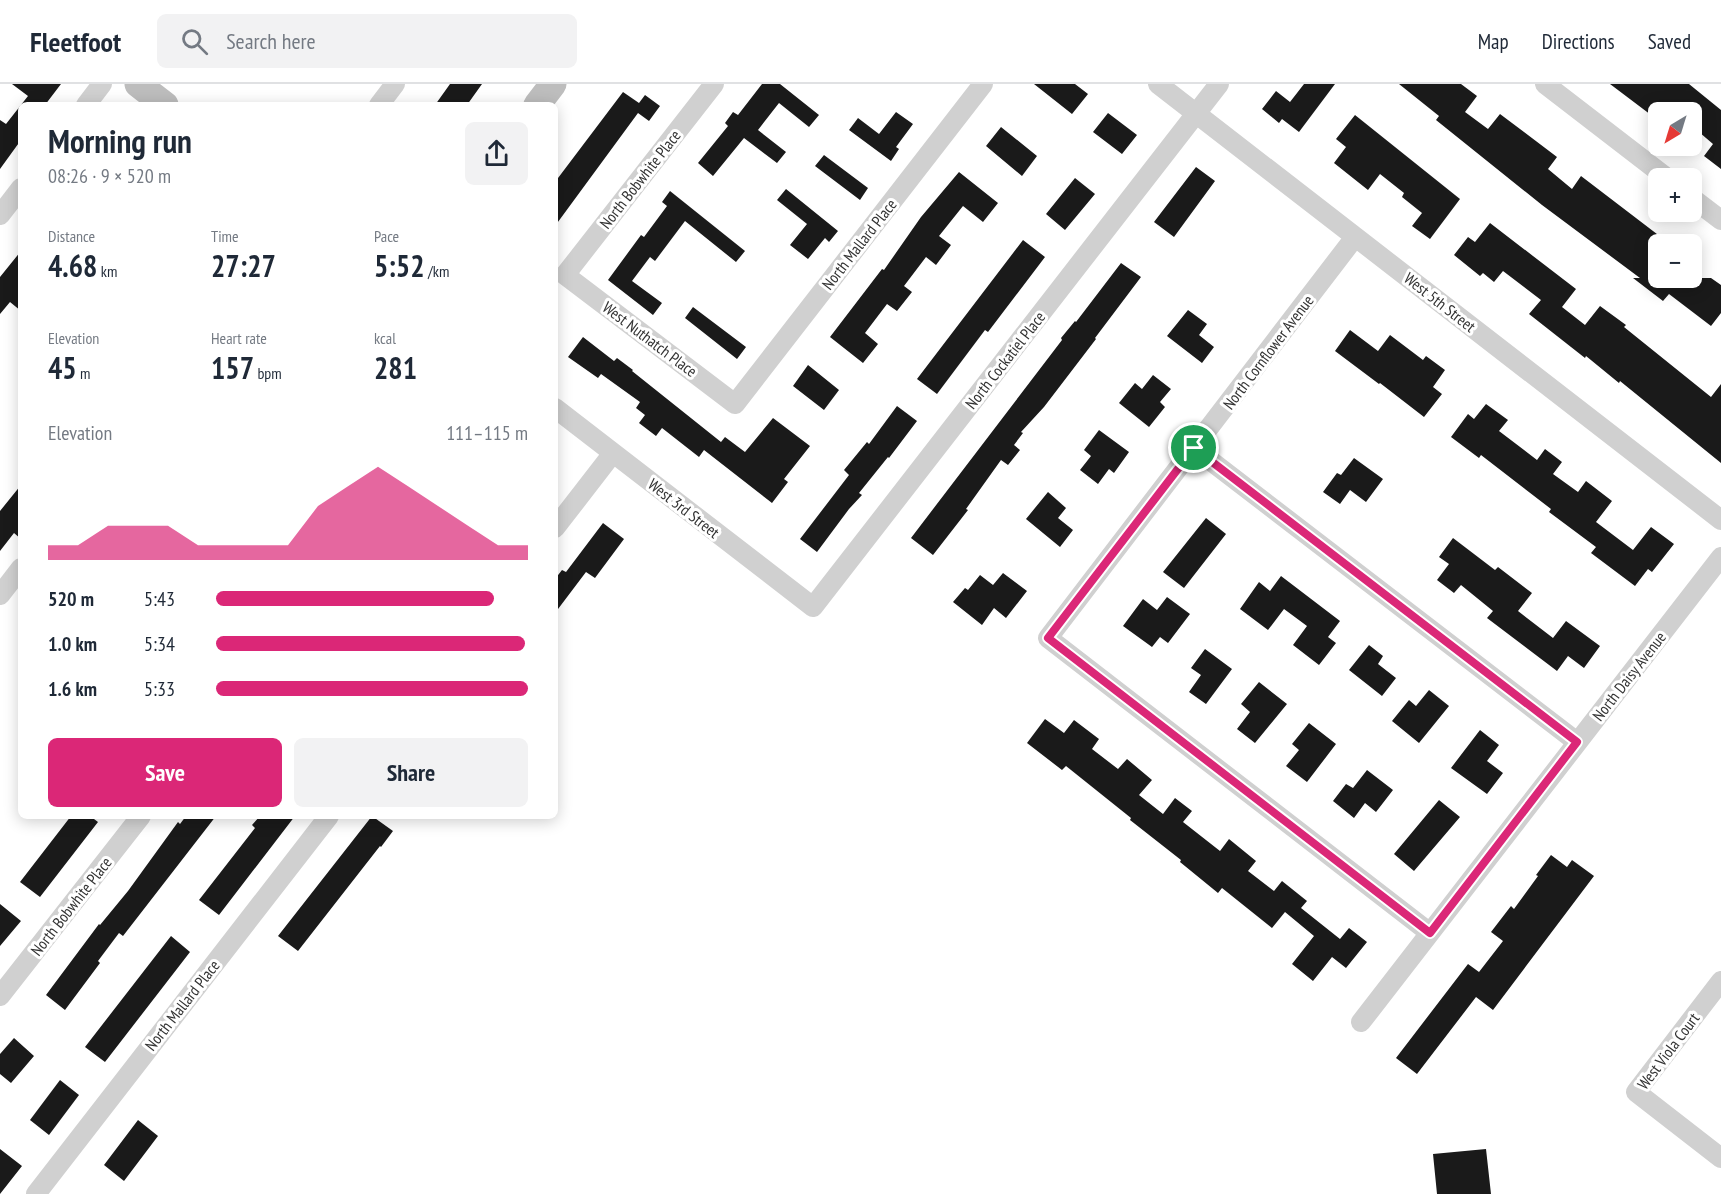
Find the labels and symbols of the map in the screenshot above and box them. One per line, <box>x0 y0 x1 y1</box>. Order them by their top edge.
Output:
north arrow <box>1648 102 1702 156</box>
street label: North Bobwhite Place <box>595 126 685 232</box>
street label: North Mallard Place <box>817 195 901 293</box>
street label: West 5th Street <box>1400 268 1480 336</box>
street label: North Cornflower Avenue <box>1218 291 1318 413</box>
street label: West Nuthatch Place <box>599 297 701 381</box>
street label: North Cockatiel Place <box>961 307 1049 413</box>
pin <box>1168 422 1219 473</box>
street label: West 3rd Street <box>644 474 724 542</box>
street label: North Daisy Avenue <box>1588 627 1670 725</box>
street label: North Bobwhite Place <box>26 853 116 959</box>
street label: North Mallard Place <box>140 956 224 1054</box>
street label: West Viola Court <box>1633 1008 1704 1093</box>

